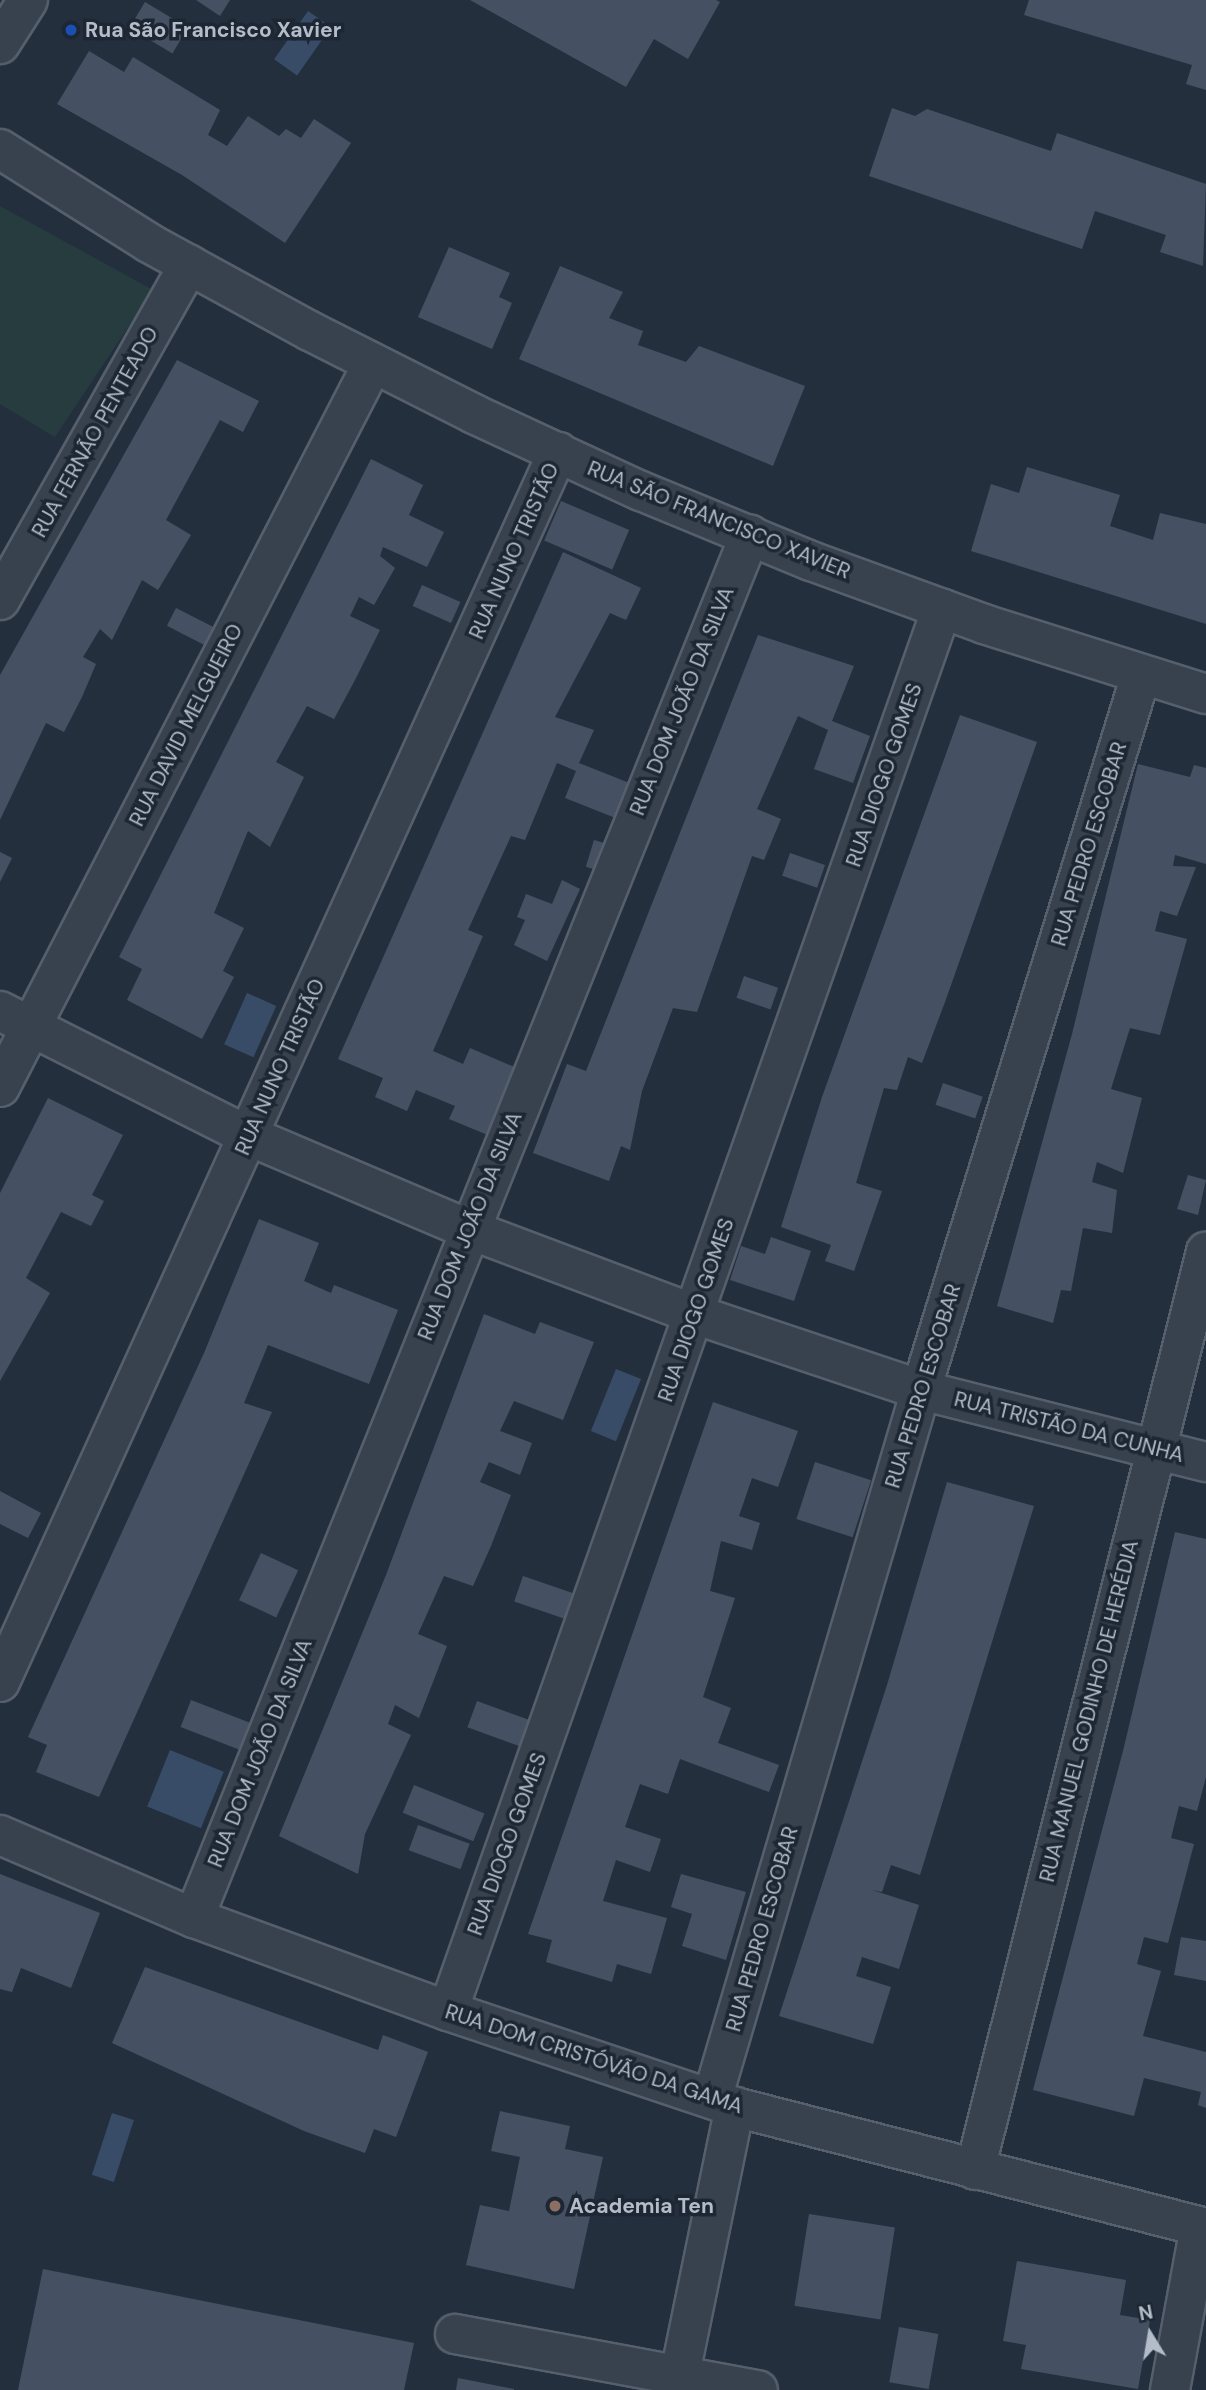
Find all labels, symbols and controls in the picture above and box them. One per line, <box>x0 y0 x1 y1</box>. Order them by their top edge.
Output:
place label: Rua São Francisco Xavier <box>85 17 341 43</box>
marker: Rua São Francisco Xavier <box>63 22 79 38</box>
street label: RUA FERNÃO PENTEADO <box>27 322 163 542</box>
street label: RUA SÃO FRANCISCO XAVIER <box>584 456 854 584</box>
street label: RUA NUNO TRISTÃO <box>464 459 564 643</box>
street label: RUA DOM JOÃO DA SILVA <box>625 583 739 819</box>
street label: RUA DAVID MELGUEIRO <box>124 620 248 830</box>
street label: RUA DIOGO GOMES <box>841 680 927 870</box>
street label: RUA PEDRO ESCOBAR <box>1046 739 1132 949</box>
street label: RUA NUNO TRISTÃO <box>230 975 330 1159</box>
street label: RUA DOM JOÃO DA SILVA <box>413 1108 527 1344</box>
street label: RUA DIOGO GOMES <box>653 1215 739 1405</box>
street label: RUA PEDRO ESCOBAR <box>880 1281 966 1491</box>
street label: RUA TRISTÃO DA CUNHA <box>952 1386 1186 1468</box>
street label: RUA MANUEL GODINHO DE HERÉDIA <box>1034 1537 1144 1885</box>
street label: RUA DOM JOÃO DA SILVA <box>203 1635 317 1871</box>
street label: RUA DIOGO GOMES <box>462 1749 552 1939</box>
street label: RUA PEDRO ESCOBAR <box>721 1824 803 2034</box>
street label: RUA DOM CRISTÓVÃO DA GAMA <box>442 1999 746 2119</box>
place label: Academia Ten <box>569 2193 714 2219</box>
marker: Academia Ten <box>547 2198 563 2214</box>
north arrow <box>1115 2299 1185 2369</box>
text: N <box>1137 2299 1155 2326</box>

